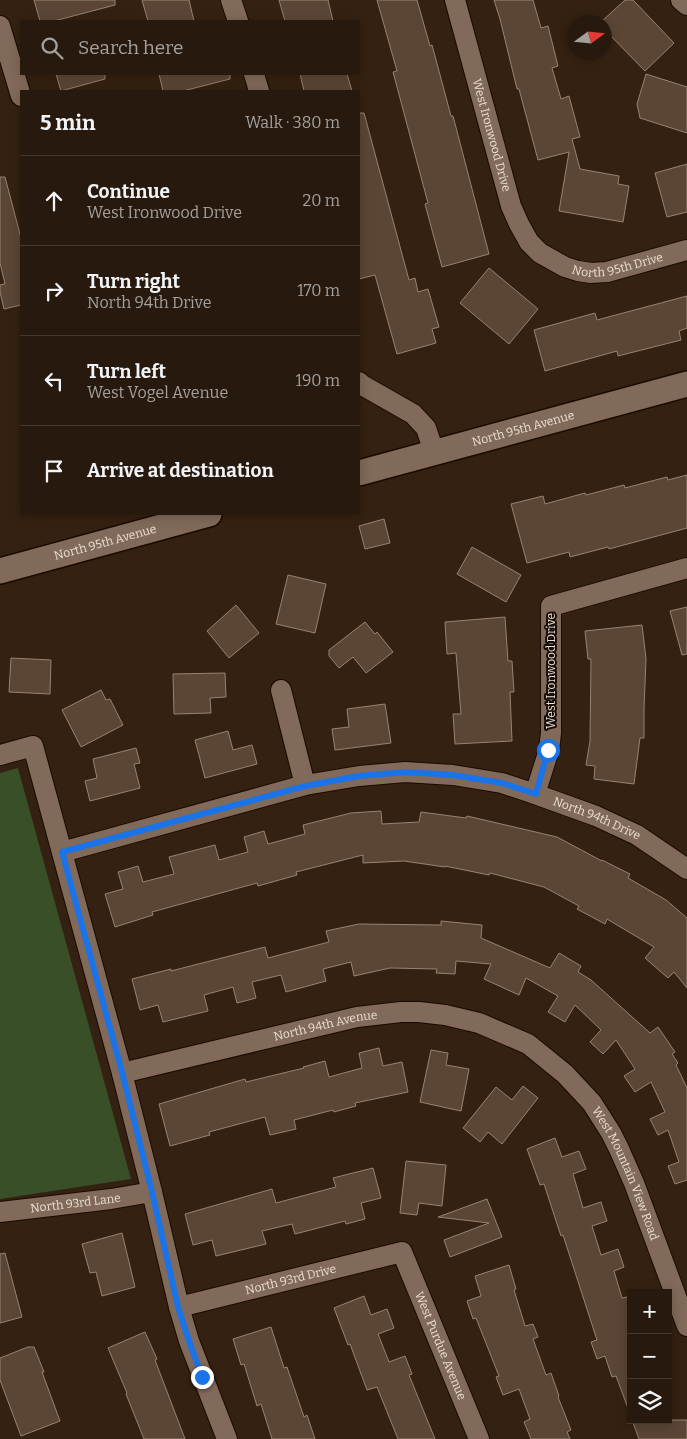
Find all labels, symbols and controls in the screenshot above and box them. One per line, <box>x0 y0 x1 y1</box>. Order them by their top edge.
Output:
north arrow <box>567 15 612 60</box>
search box <box>20 20 360 75</box>
icon: search <box>38 34 66 62</box>
text: Search here <box>78 36 183 59</box>
street label: West Ironwood Drive <box>470 77 514 193</box>
text: 5 min <box>40 110 96 136</box>
text: Walk · 380 m <box>245 113 340 132</box>
text: Continue <box>87 180 170 203</box>
icon: ahead <box>40 187 68 215</box>
text: 20 m <box>303 191 340 210</box>
text: West Ironwood Drive <box>87 203 242 222</box>
street label: North 95th Drive <box>570 250 664 280</box>
text: Turn right <box>87 270 180 293</box>
icon: right <box>40 277 68 305</box>
text: 170 m <box>297 281 340 300</box>
text: North 94th Drive <box>87 293 211 312</box>
text: Turn left <box>87 360 166 383</box>
icon: left <box>40 367 68 395</box>
text: 190 m <box>295 371 340 390</box>
text: West Vogel Avenue <box>87 383 228 402</box>
street label: North 95th Avenue <box>470 408 576 449</box>
icon: arrive <box>40 457 68 485</box>
text: Arrive at destination <box>87 459 274 482</box>
street label: North 95th Avenue <box>52 522 158 563</box>
street label: West Ironwood Drive <box>544 613 558 729</box>
route start <box>537 739 560 762</box>
street label: North 94th Drive <box>551 794 643 843</box>
street label: North 94th Avenue <box>272 1008 378 1044</box>
street label: West Mountain View Road <box>589 1104 662 1242</box>
street label: North 93rd Lane <box>30 1190 122 1215</box>
street label: North 93rd Drive <box>244 1262 338 1297</box>
street label: West Purdue Avenue <box>412 1289 469 1402</box>
map controls <box>627 1289 672 1424</box>
button: + <box>627 1289 672 1334</box>
button: − <box>627 1334 672 1379</box>
route end <box>191 1366 214 1389</box>
button: layers <box>627 1379 672 1424</box>

